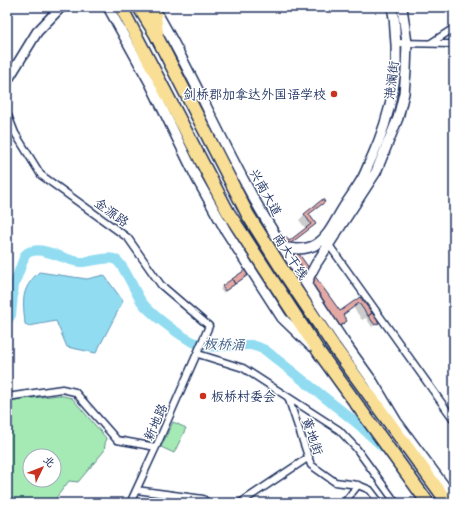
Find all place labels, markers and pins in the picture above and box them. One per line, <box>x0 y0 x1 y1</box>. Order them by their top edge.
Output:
place label: 剑桥郡加拿达外国语学校 <box>183 87 326 104</box>
marker: 剑桥郡加拿达外国语学校 <box>329 89 339 99</box>
place label: 板桥村委会 <box>211 389 276 406</box>
marker: 板桥村委会 <box>198 391 208 401</box>

